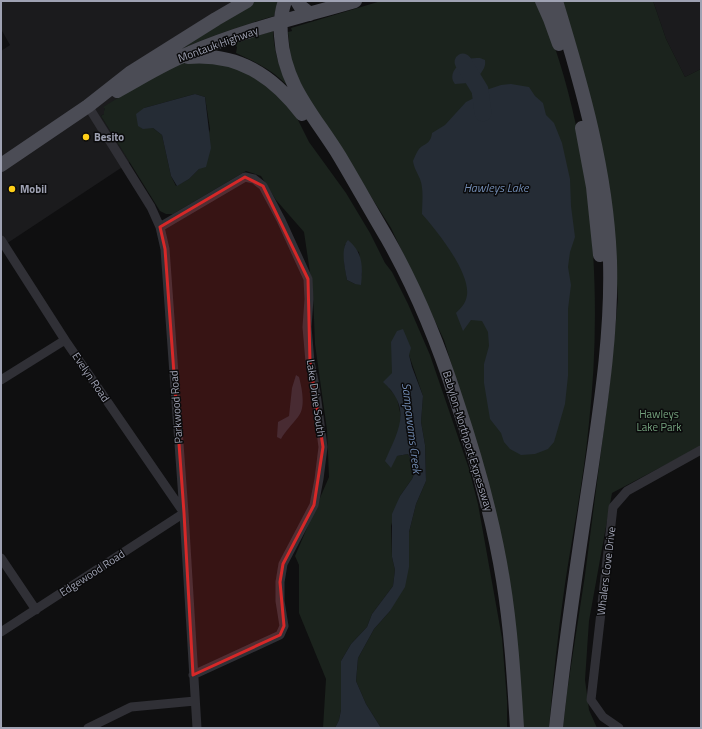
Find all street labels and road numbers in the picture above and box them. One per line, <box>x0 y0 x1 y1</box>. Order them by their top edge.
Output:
street label: Montauk Highway <box>176 22 261 66</box>
street label: Evelyn Road <box>69 349 114 405</box>
street label: Lake Drive South <box>303 358 329 438</box>
street label: Babylon-Northport Expressway <box>439 369 497 514</box>
street label: Parkwood Road <box>165 370 187 444</box>
street label: Whalers Cove Drive <box>593 525 619 616</box>
street label: Edgewood Road <box>56 546 128 600</box>

